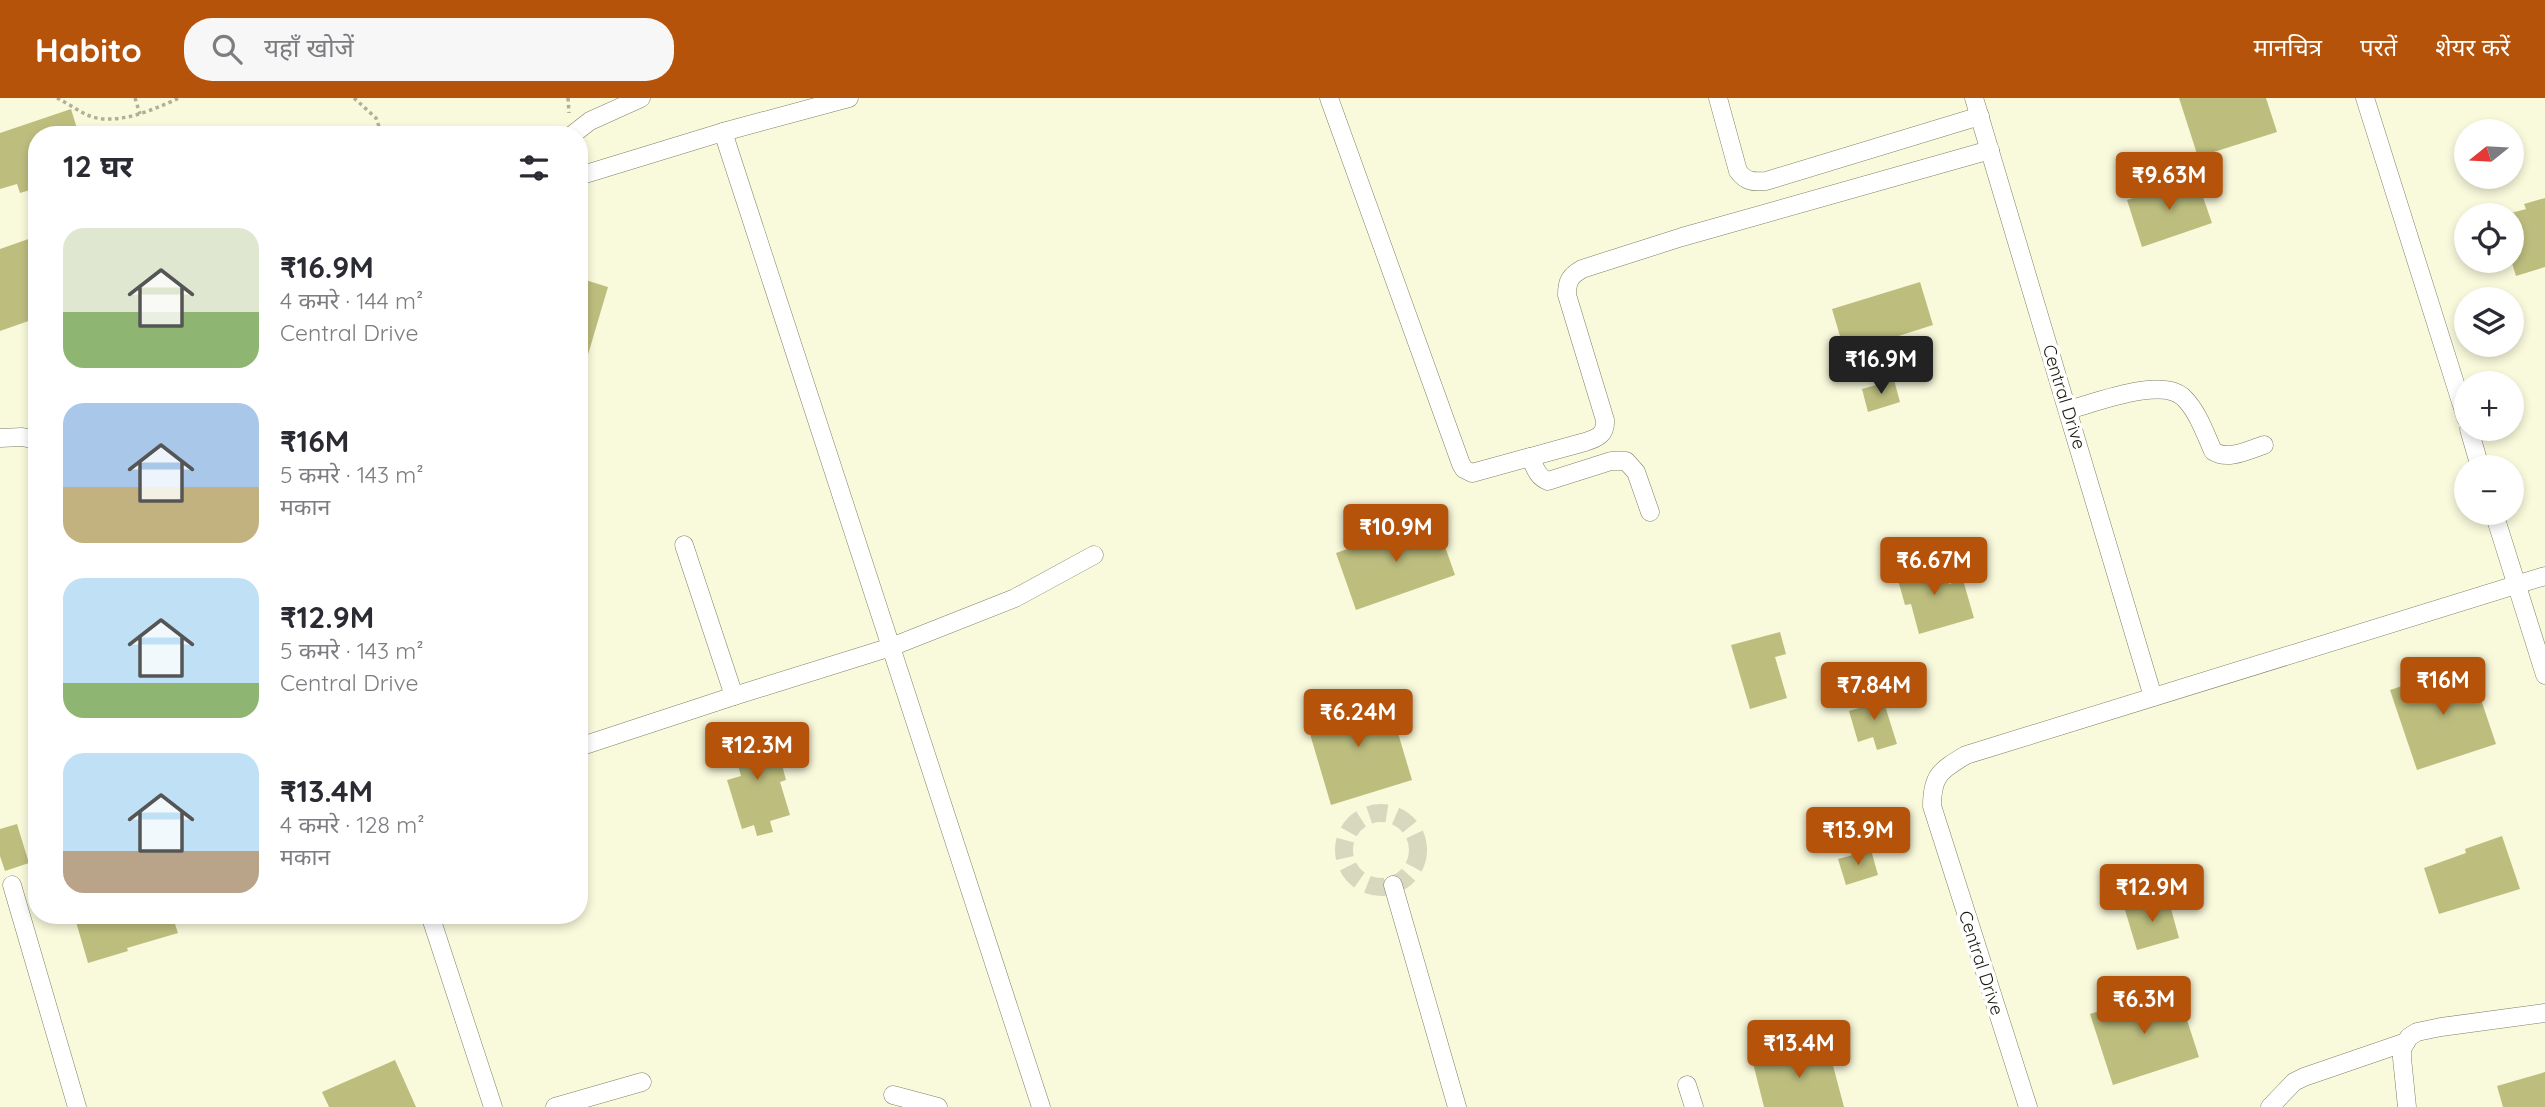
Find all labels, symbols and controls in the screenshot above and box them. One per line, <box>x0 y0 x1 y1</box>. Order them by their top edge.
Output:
search box <box>184 18 674 81</box>
text: Habito <box>35 29 142 70</box>
icon: search <box>208 30 246 68</box>
text: यहाँ खोजें <box>264 31 354 64</box>
text: मानचित्र <box>2253 32 2322 62</box>
text: परतें <box>2360 32 2397 62</box>
text: शेयर करें <box>2435 32 2510 62</box>
north arrow <box>2454 119 2524 189</box>
map controls <box>2454 119 2524 525</box>
text: 12 घर <box>63 147 133 185</box>
icon: filters <box>515 149 553 187</box>
pin: ₹9.63M <box>2112 152 2226 212</box>
text: ₹9.63M <box>2132 160 2206 189</box>
button: locate <box>2454 203 2524 273</box>
text: ₹16.9M <box>280 248 374 286</box>
icon: home <box>119 256 203 340</box>
text: 4 कमरे · 144 m² <box>280 286 423 315</box>
button: layers <box>2454 287 2524 357</box>
text: Central Drive <box>280 318 419 347</box>
pin: ₹16.9M <box>1824 336 1938 396</box>
street label: Central Drive <box>2038 342 2091 452</box>
text: ₹16.9M <box>1845 344 1917 373</box>
button: + <box>2454 371 2524 441</box>
text: ₹16M <box>280 422 349 460</box>
icon: home <box>119 431 203 515</box>
button: − <box>2454 455 2524 525</box>
text: 5 कमरे · 143 m² <box>280 460 424 489</box>
text: मकान <box>280 492 330 521</box>
pin: ₹10.9M <box>1339 504 1453 564</box>
text: ₹10.9M <box>1359 512 1433 541</box>
pin: ₹6.67M <box>1877 538 1991 597</box>
text: ₹6.67M <box>1896 545 1972 574</box>
text: ₹12.9M <box>280 598 374 636</box>
icon: home <box>119 606 203 690</box>
text: 5 कमरे · 143 m² <box>280 636 424 665</box>
pin: ₹16M <box>2402 658 2484 717</box>
pin: ₹7.84M <box>1817 662 1931 722</box>
text: ₹16M <box>2416 665 2470 694</box>
text: Central Drive <box>280 668 419 697</box>
text: ₹7.84M <box>1837 670 1911 699</box>
pin: ₹6.24M <box>1301 690 1415 749</box>
text: ₹6.24M <box>1320 697 1396 726</box>
pin: ₹12.3M <box>700 722 814 782</box>
text: ₹12.3M <box>721 730 793 759</box>
text: ₹13.4M <box>280 772 373 810</box>
icon: home <box>119 781 203 865</box>
pin: ₹13.9M <box>1801 808 1915 867</box>
text: 4 कमरे · 128 m² <box>280 810 425 839</box>
text: ₹13.9M <box>1822 815 1894 844</box>
text: मकान <box>280 842 330 871</box>
pin: ₹12.9M <box>2095 864 2209 924</box>
text: ₹12.9M <box>2116 872 2188 901</box>
street label: Central Drive <box>1954 908 2009 1018</box>
pin: ₹6.3M <box>2095 976 2193 1036</box>
text: ₹6.3M <box>2113 984 2175 1013</box>
pin: ₹13.4M <box>1742 1020 1856 1080</box>
text: ₹13.4M <box>1763 1028 1835 1057</box>

